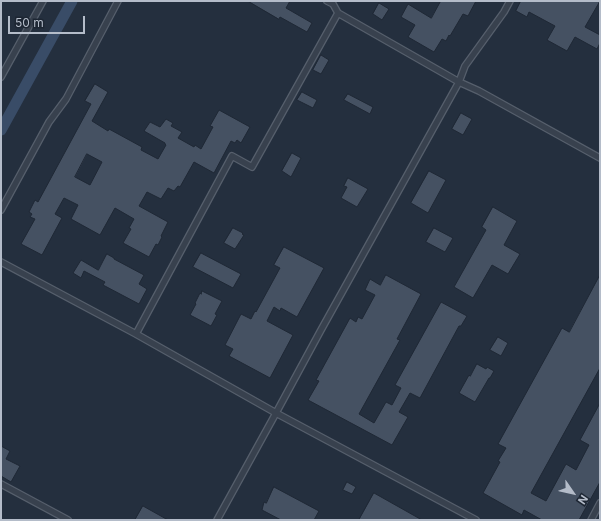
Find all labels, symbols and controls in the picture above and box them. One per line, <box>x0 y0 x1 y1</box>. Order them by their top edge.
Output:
scale bar <box>10 8 87 34</box>
text: 50 m <box>15 15 44 30</box>
north arrow <box>553 473 593 513</box>
text: N <box>575 492 591 507</box>

